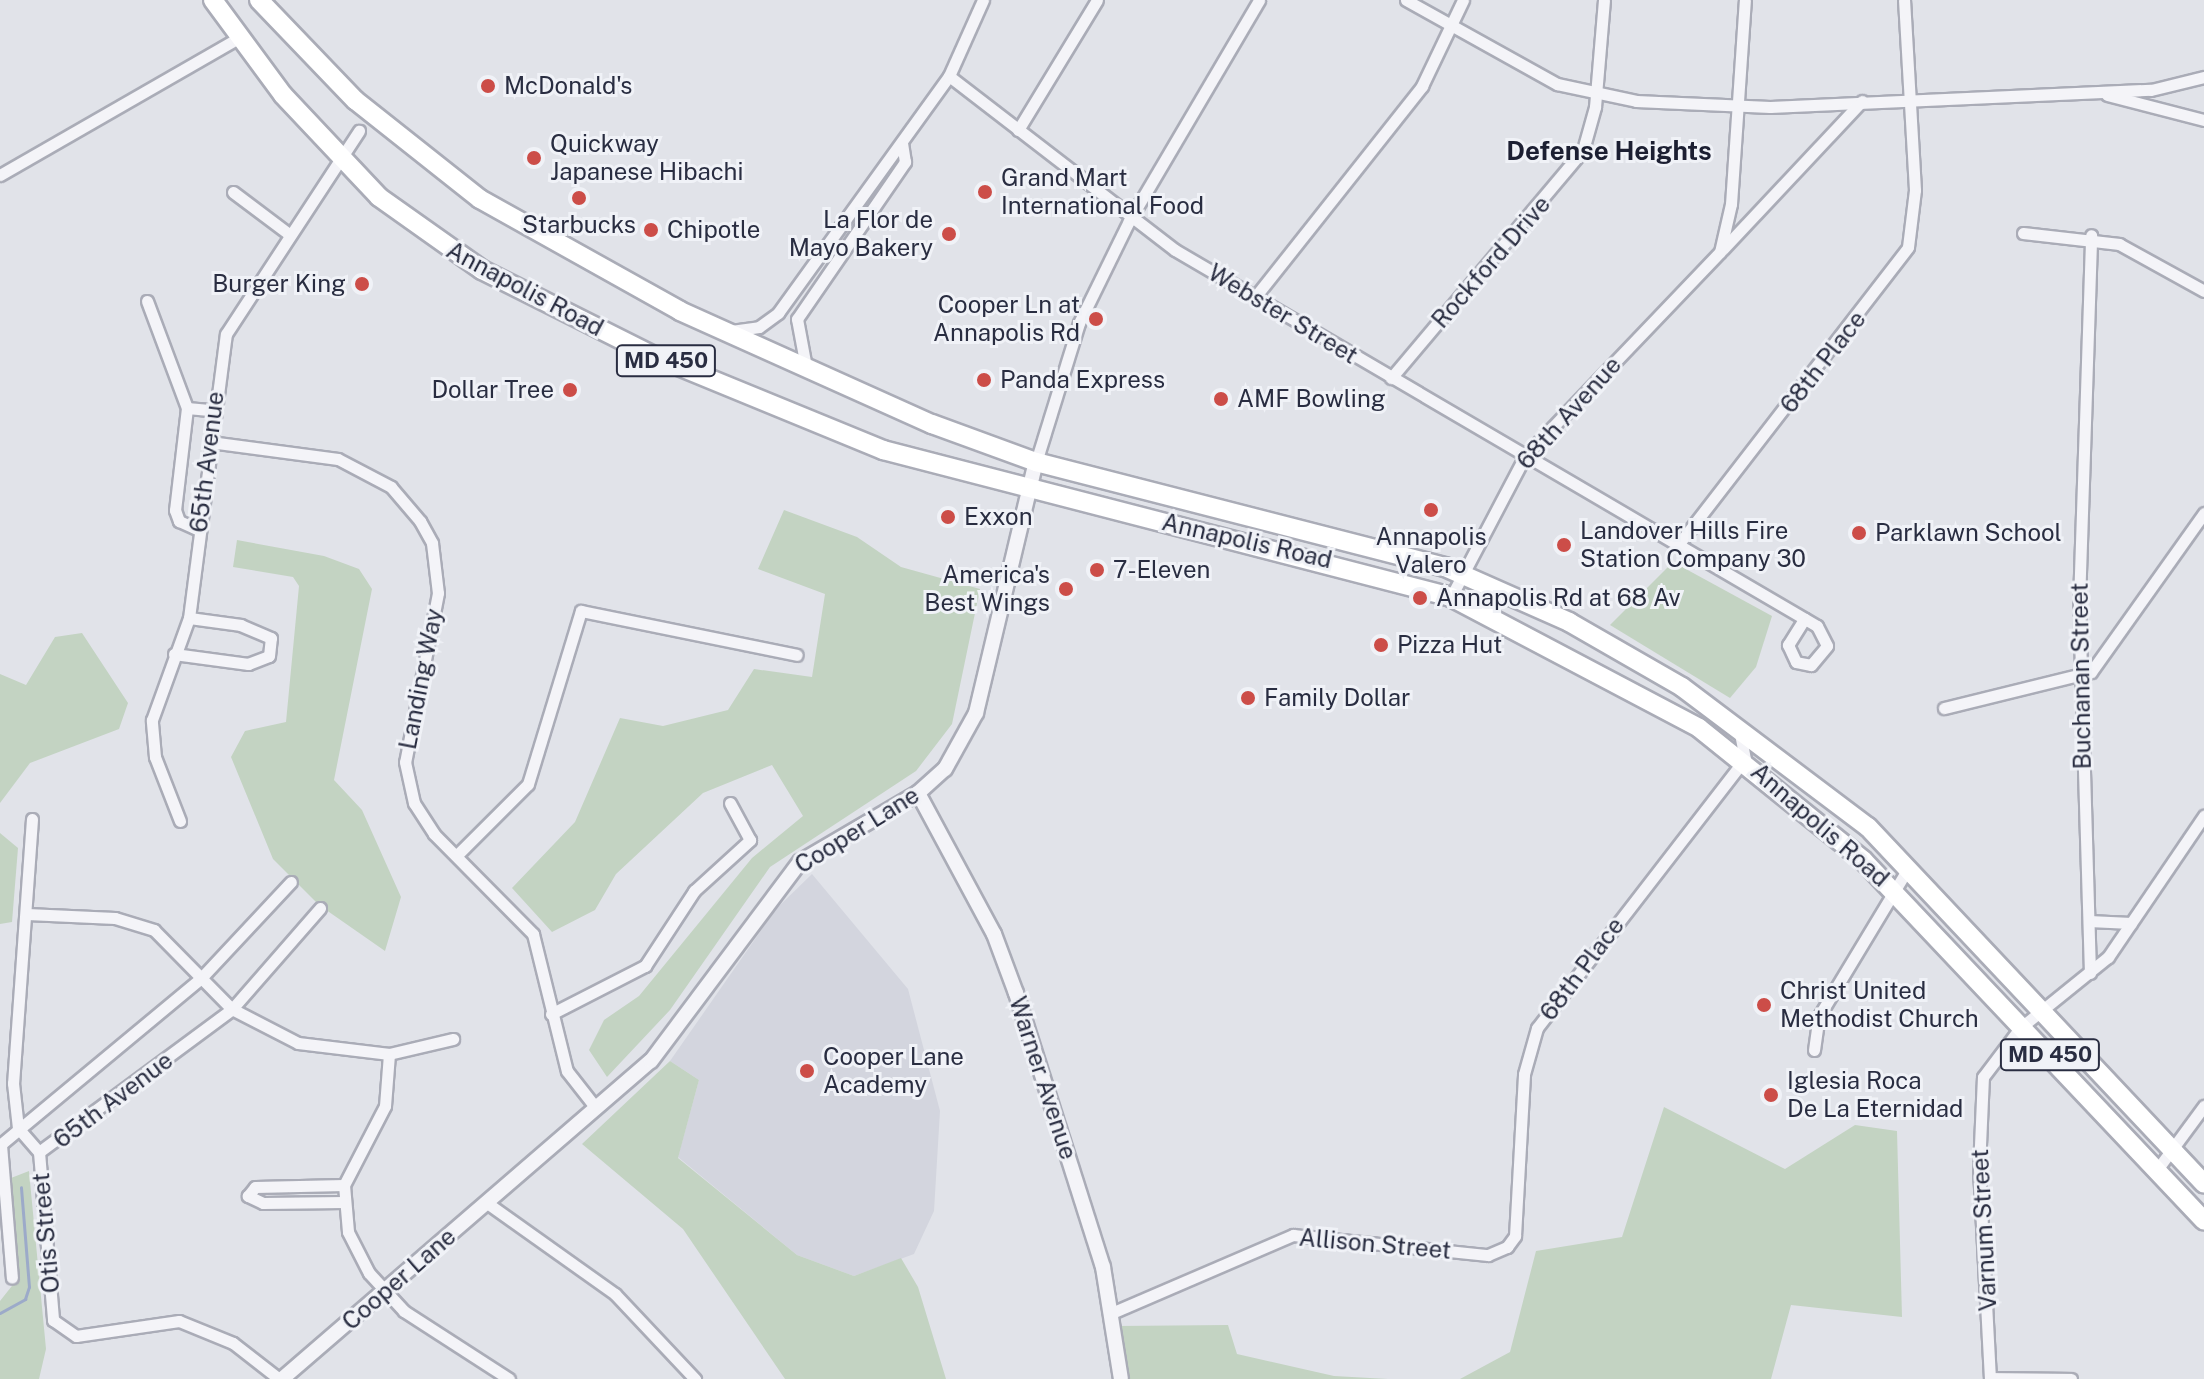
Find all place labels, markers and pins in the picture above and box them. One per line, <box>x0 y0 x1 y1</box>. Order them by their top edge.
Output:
place label: McDonald's <box>504 72 632 100</box>
marker: McDonald's <box>479 77 497 95</box>
place label: Quickway Japanese Hibachi <box>550 130 744 186</box>
marker: Quickway Japanese Hibachi <box>525 149 543 167</box>
place label: Grand Mart International Food <box>1001 164 1204 220</box>
marker: Grand Mart International Food <box>976 183 994 201</box>
marker: Starbucks <box>570 189 588 207</box>
place label: La Flor de Mayo Bakery <box>789 206 933 262</box>
place label: Starbucks <box>522 211 636 239</box>
place label: Chipotle <box>667 216 760 244</box>
marker: Chipotle <box>642 221 660 239</box>
marker: La Flor de Mayo Bakery <box>940 225 958 243</box>
place label: Burger King <box>212 270 346 298</box>
marker: Burger King <box>353 275 371 293</box>
place label: Cooper Ln at Annapolis Rd <box>933 291 1080 347</box>
marker: Cooper Ln at Annapolis Rd <box>1087 310 1105 328</box>
place label: Panda Express <box>1000 366 1165 394</box>
marker: Panda Express <box>975 371 993 389</box>
place label: Dollar Tree <box>431 376 554 404</box>
marker: Dollar Tree <box>561 381 579 399</box>
place label: AMF Bowling <box>1237 385 1386 413</box>
marker: AMF Bowling <box>1212 390 1230 408</box>
marker: Annapolis Valero <box>1422 501 1440 519</box>
place label: Exxon <box>964 503 1032 531</box>
marker: Exxon <box>939 508 957 526</box>
place label: Landover Hills Fire Station Company 30 <box>1580 517 1806 573</box>
place label: Parklawn School <box>1875 519 2062 547</box>
place label: Annapolis Valero <box>1375 523 1487 579</box>
marker: Parklawn School <box>1850 524 1868 542</box>
marker: Landover Hills Fire Station Company 30 <box>1555 536 1573 554</box>
place label: 7-Eleven <box>1113 556 1210 584</box>
place label: America's Best Wings <box>924 561 1050 617</box>
marker: 7-Eleven <box>1088 561 1106 579</box>
marker: America's Best Wings <box>1057 580 1075 598</box>
place label: Annapolis Rd at 68 Av <box>1436 584 1681 612</box>
marker: Annapolis Rd at 68 Av <box>1411 589 1429 607</box>
place label: Pizza Hut <box>1397 631 1502 659</box>
marker: Pizza Hut <box>1372 636 1390 654</box>
place label: Family Dollar <box>1264 684 1411 712</box>
marker: Family Dollar <box>1239 689 1257 707</box>
place label: Christ United Methodist Church <box>1780 977 1979 1033</box>
marker: Christ United Methodist Church <box>1755 996 1773 1014</box>
place label: Cooper Lane Academy <box>823 1043 964 1099</box>
marker: Cooper Lane Academy <box>798 1062 816 1080</box>
place label: Iglesia Roca De La Eternidad <box>1787 1067 1964 1123</box>
marker: Iglesia Roca De La Eternidad <box>1762 1086 1780 1104</box>

